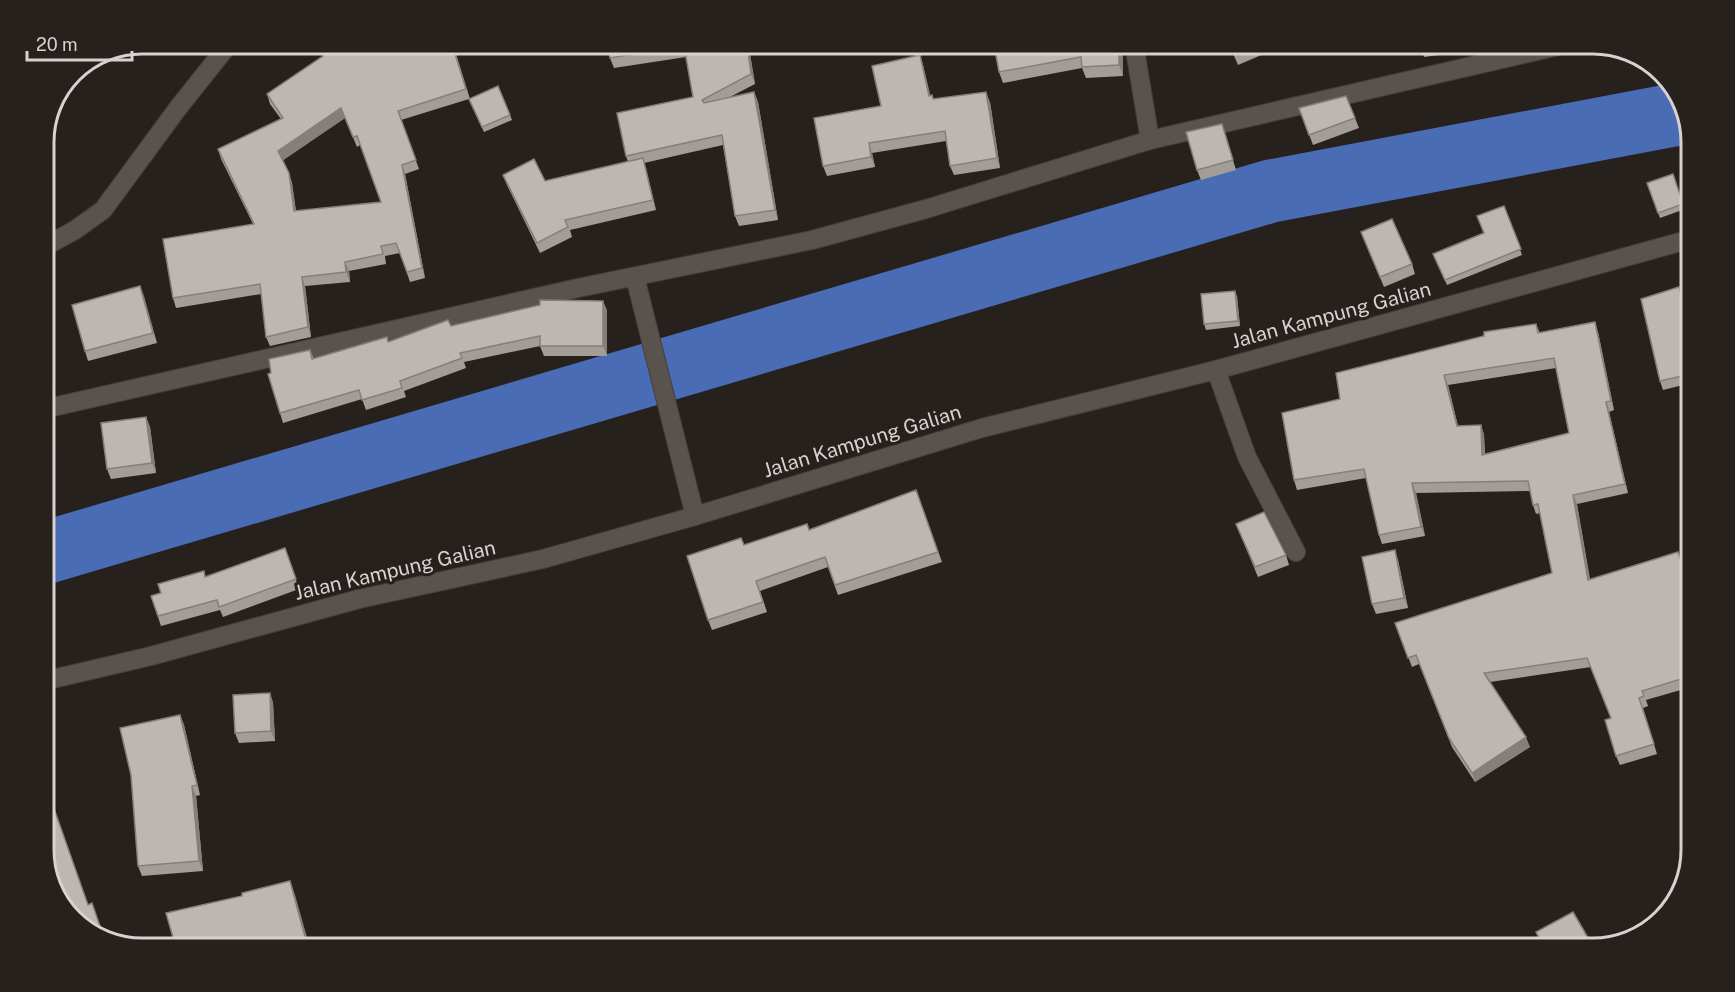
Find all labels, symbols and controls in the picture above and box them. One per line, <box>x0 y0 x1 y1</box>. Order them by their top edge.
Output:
scale bar <box>27 24 132 62</box>
text: 20 m <box>36 34 78 55</box>
street label: Jalan Kampung Galian <box>1229 277 1433 353</box>
street label: Jalan Kampung Galian <box>760 399 964 483</box>
street label: Jalan Kampung Galian <box>292 535 498 605</box>

